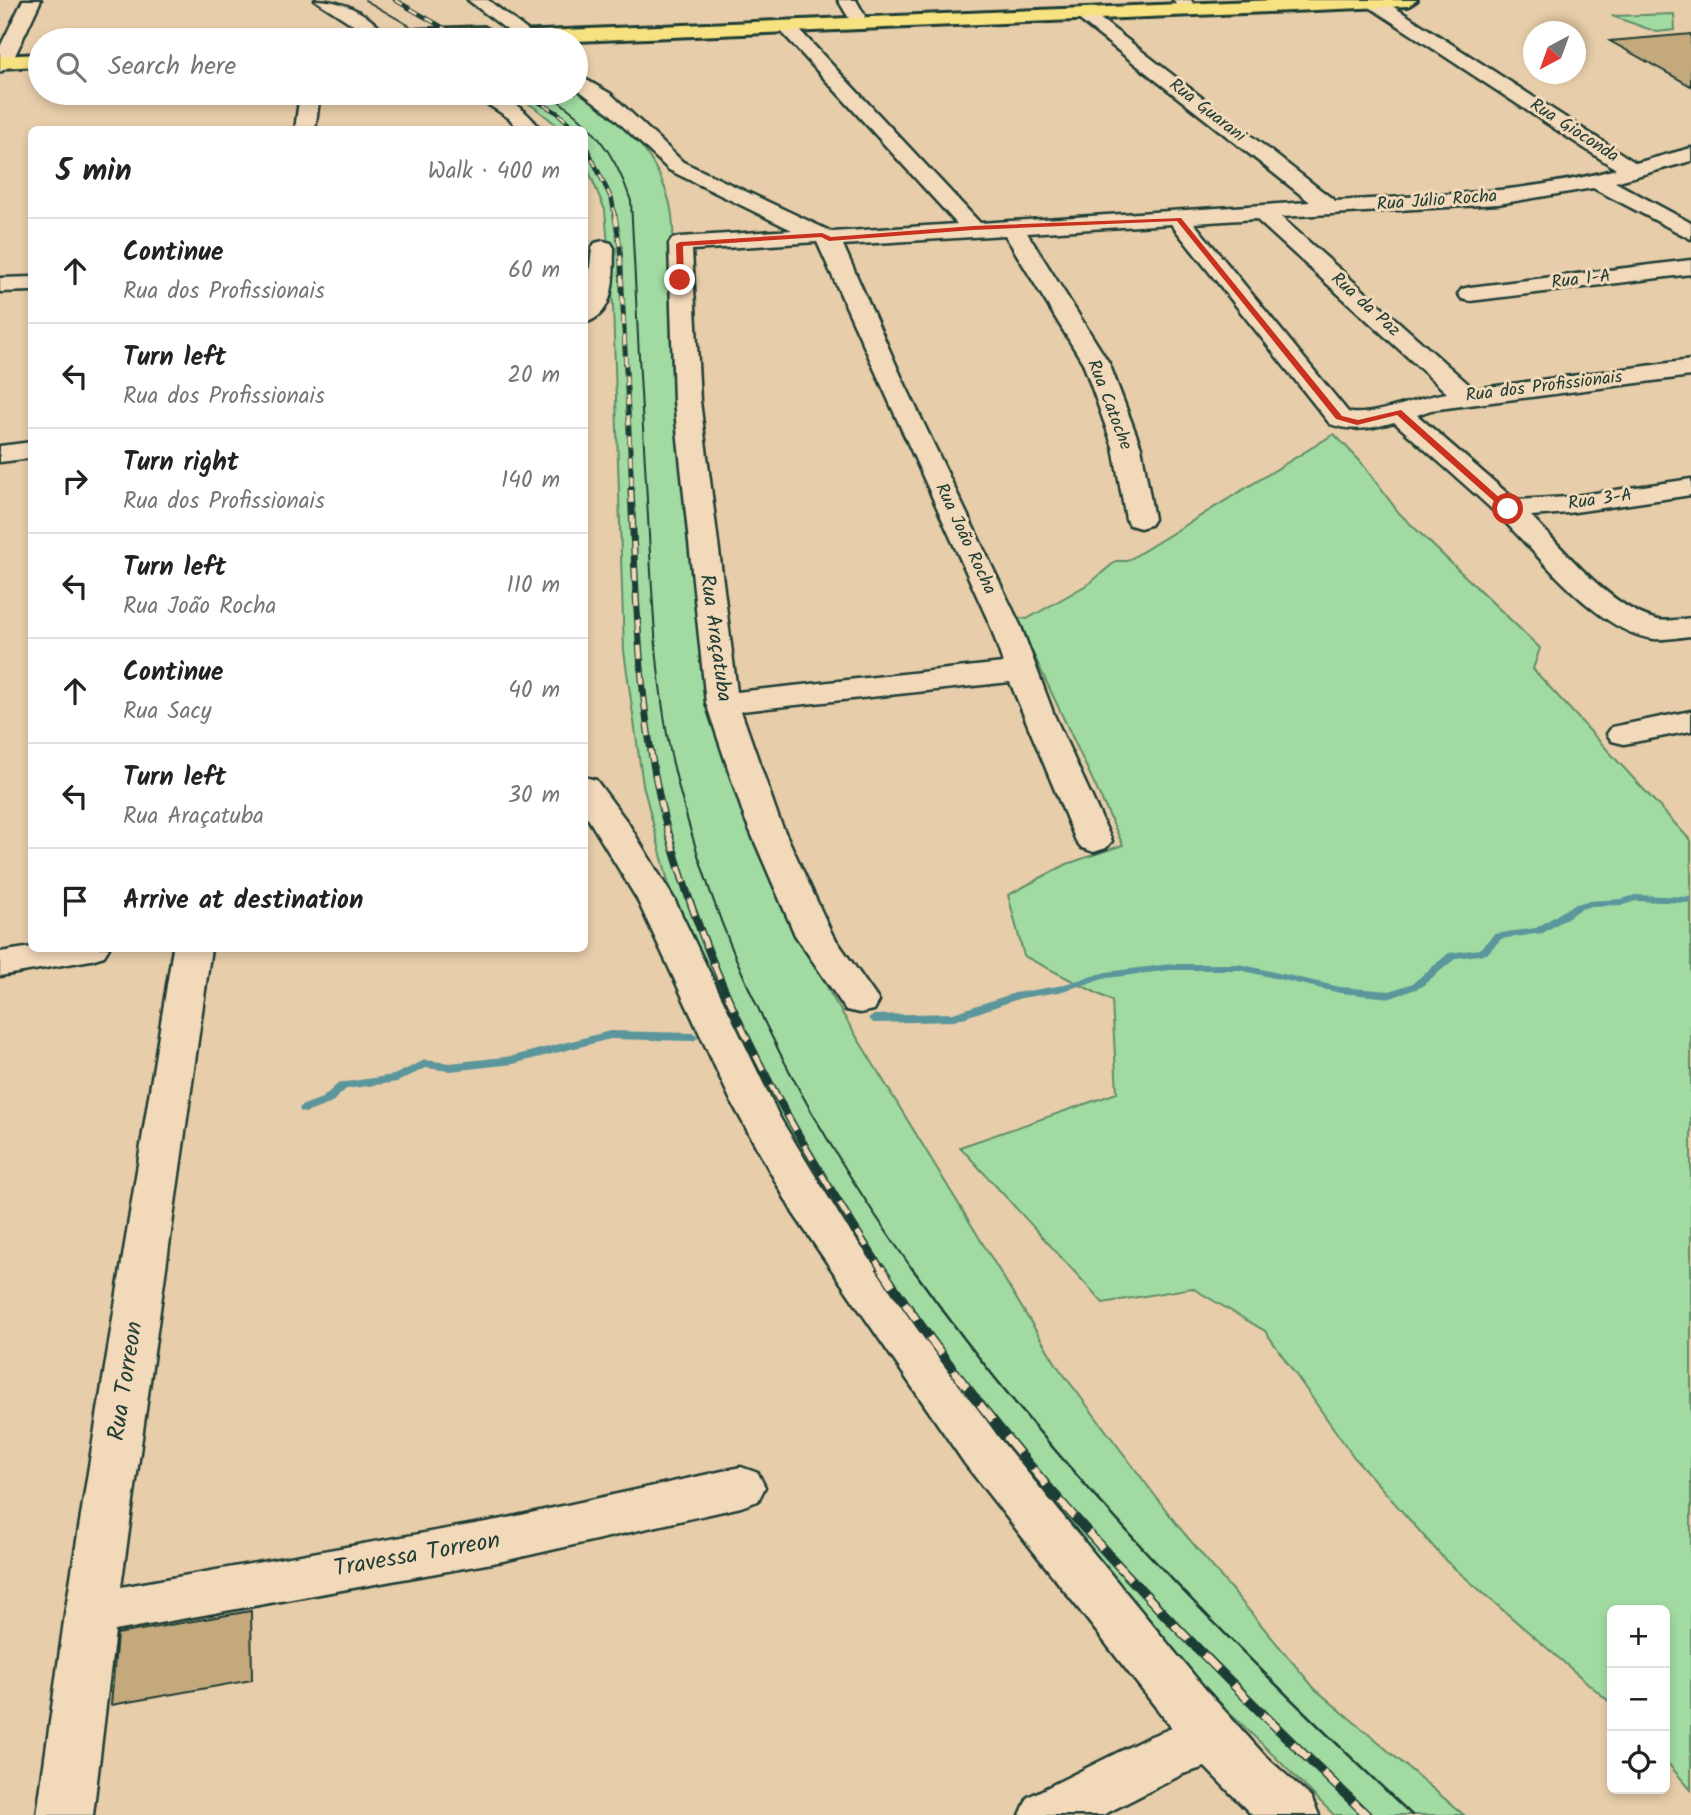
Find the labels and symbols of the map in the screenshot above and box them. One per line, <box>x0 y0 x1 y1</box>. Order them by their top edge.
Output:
north arrow <box>1523 21 1586 84</box>
street label: Rua Guarani <box>1162 71 1252 151</box>
street label: Rua Gioconda <box>1524 91 1624 171</box>
street label: Rua Júlio Rocha <box>1376 182 1498 220</box>
street label: Rua 1-A <box>1550 262 1612 298</box>
route end <box>664 264 695 295</box>
street label: Rua da Paz <box>1323 266 1407 344</box>
street label: Rua Catoche <box>1078 355 1140 455</box>
street label: Rua dos Profissionais <box>1464 363 1625 411</box>
street label: Rua João Rocha <box>926 478 1004 600</box>
street label: Rua 3-A <box>1566 481 1634 519</box>
route start <box>1492 493 1523 524</box>
street label: Rua Araçatuba <box>690 572 740 704</box>
street label: Rua Torreon <box>97 1318 155 1444</box>
street label: Travessa Torreon <box>331 1521 503 1589</box>

